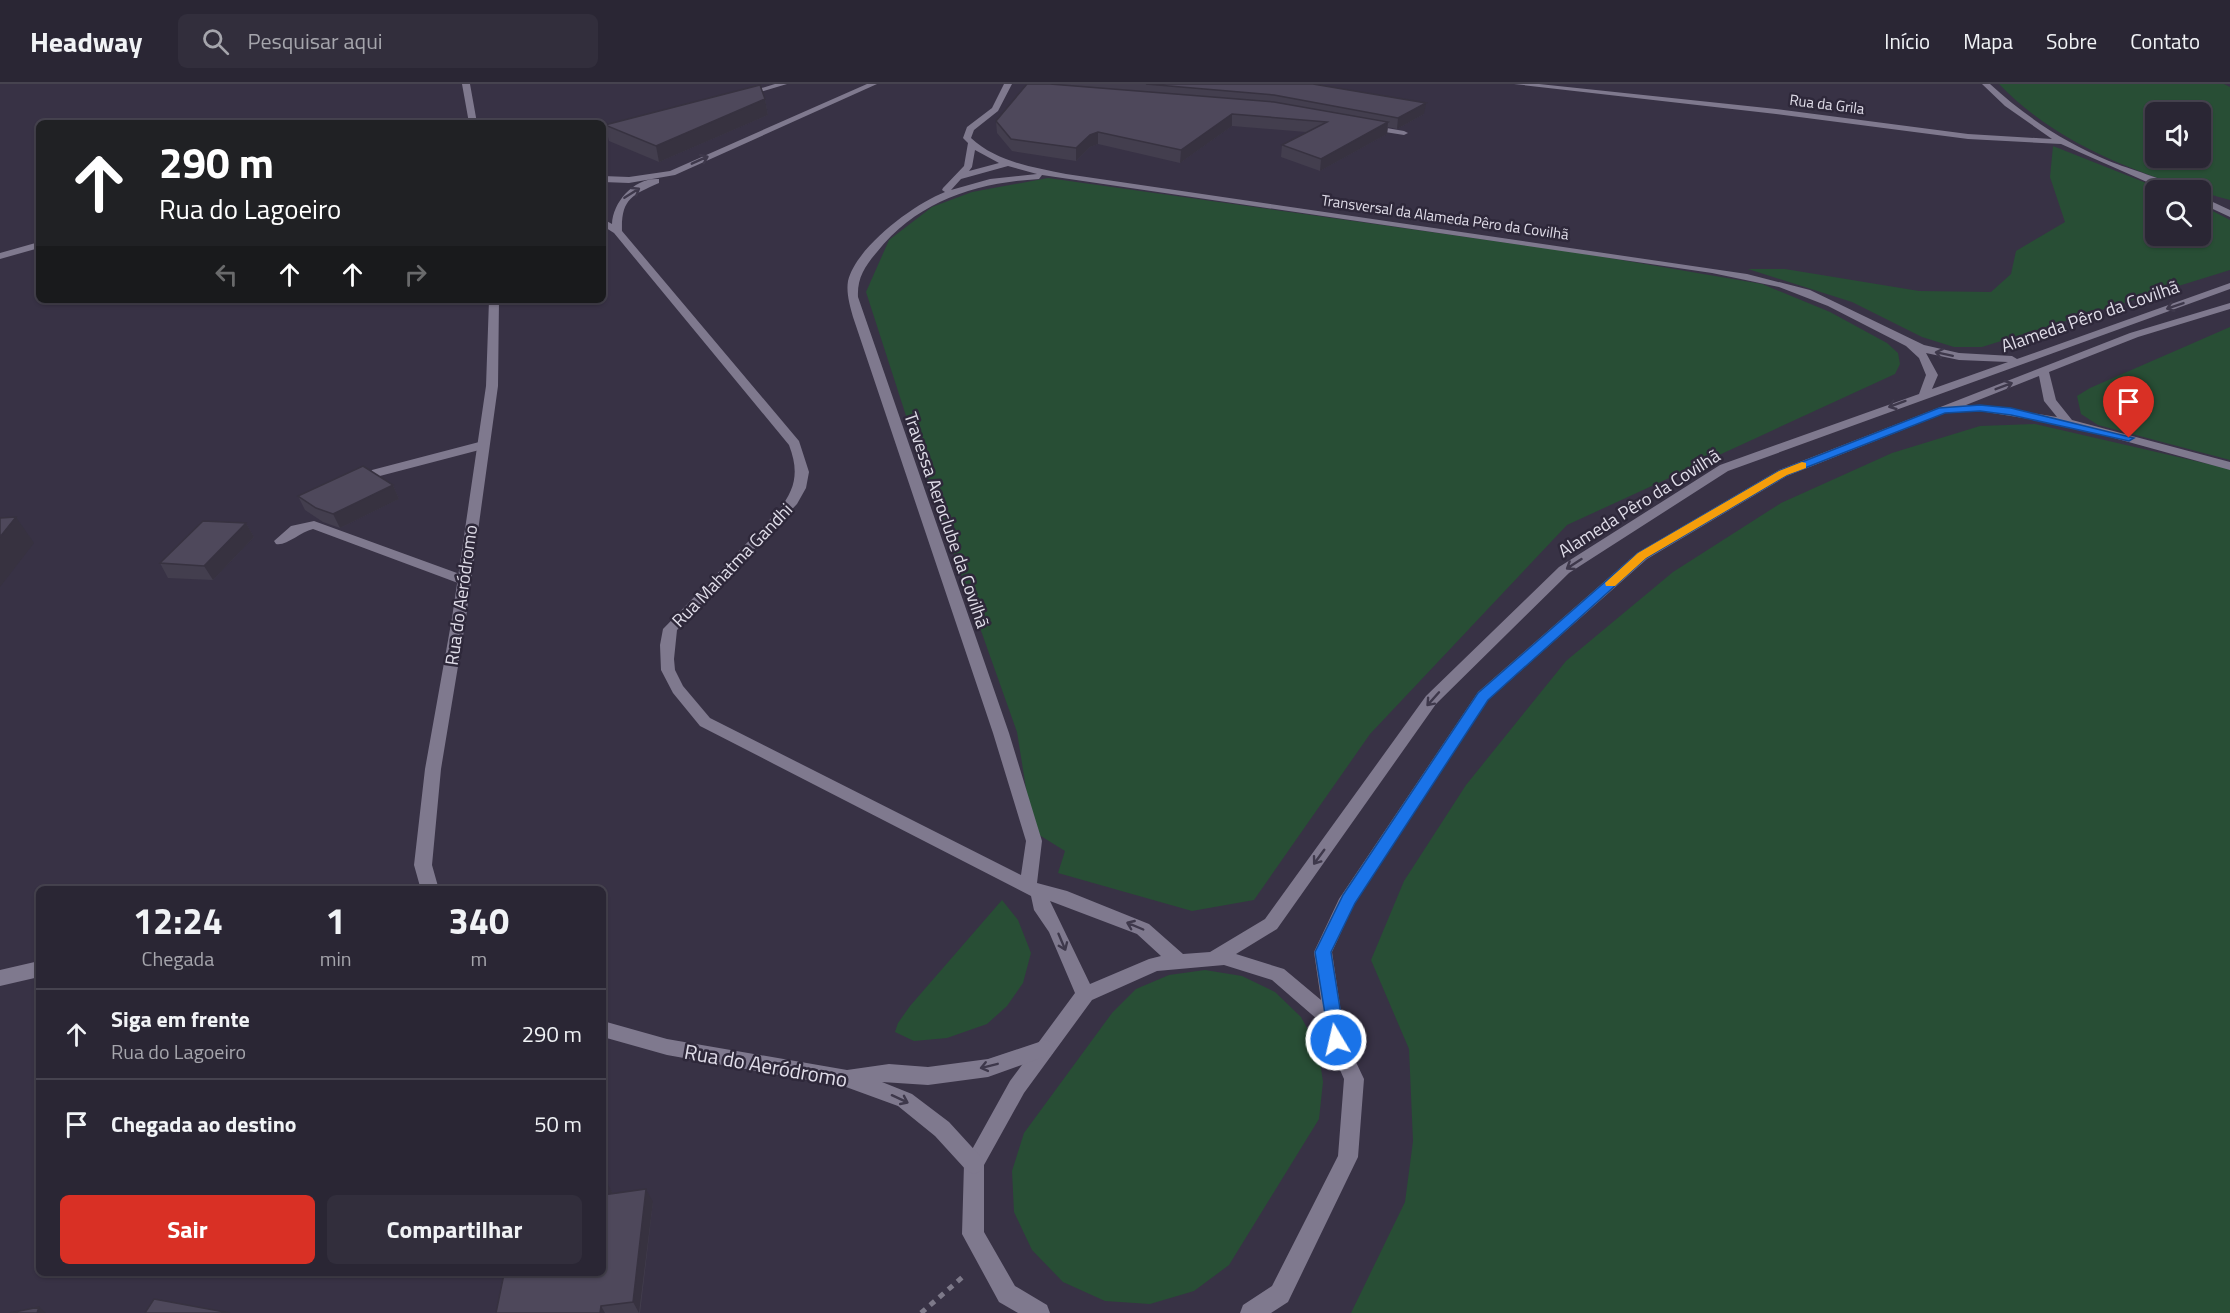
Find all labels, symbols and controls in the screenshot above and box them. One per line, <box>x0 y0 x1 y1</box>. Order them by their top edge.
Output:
search box <box>178 14 598 68</box>
text: Headway <box>30 20 142 63</box>
text: Pesquisar aqui <box>247 24 383 58</box>
icon: search <box>199 25 232 58</box>
text: Início <box>1884 25 1930 57</box>
text: Mapa <box>1963 25 2013 57</box>
text: Sobre <box>2046 25 2097 57</box>
text: Contato <box>2130 25 2200 57</box>
street label: Rua da Grila <box>1788 88 1866 120</box>
map controls <box>2145 102 2211 246</box>
button: sound <box>2145 102 2211 168</box>
text: 290 m <box>159 130 274 194</box>
icon: ahead <box>60 144 138 222</box>
one-way arrow <box>691 154 709 166</box>
button: search <box>2145 180 2211 246</box>
one-way arrow <box>623 187 640 199</box>
text: Rua do Lagoeiro <box>159 188 341 229</box>
street label: Transversal da Alameda Pêro da Covilhã <box>1320 188 1571 246</box>
icon: left <box>210 258 243 291</box>
icon: ahead <box>273 258 306 291</box>
icon: ahead <box>336 258 369 291</box>
icon: right <box>399 258 432 291</box>
street label: Alameda Pêro da Covilhã <box>1997 273 2183 359</box>
one-way arrow <box>2166 301 2185 312</box>
one-way arrow <box>1935 348 1954 359</box>
pin <box>2103 376 2154 438</box>
one-way arrow <box>1994 380 2012 391</box>
icon: arrive <box>2112 385 2145 418</box>
one-way arrow <box>1888 399 1907 410</box>
street label: Travessa Aeroclube da Covilhã <box>897 408 997 632</box>
street label: Alameda Pêro da Covilhã <box>1553 442 1725 564</box>
street label: Rua Mahatma Gandhi <box>665 497 799 633</box>
street label: Rua do Aeródromo <box>438 523 484 667</box>
one-way arrow <box>1566 558 1582 570</box>
one-way arrow <box>1426 691 1440 706</box>
one-way arrow <box>1313 849 1325 865</box>
text: 12:24 <box>133 893 223 948</box>
text: 1 <box>326 893 346 948</box>
text: 340 <box>449 893 509 948</box>
one-way arrow <box>1126 920 1144 931</box>
one-way arrow <box>1057 933 1068 951</box>
text: Chegada <box>142 943 214 974</box>
text: min <box>320 943 352 974</box>
text: m <box>470 943 487 974</box>
text: Siga em frente <box>111 1002 250 1036</box>
position arrow <box>1304 1008 1368 1072</box>
text: 290 m <box>522 1017 582 1051</box>
icon: ahead <box>60 1018 93 1051</box>
street label: Rua do Aeródromo <box>682 1035 850 1095</box>
text: Rua do Lagoeiro <box>111 1036 246 1067</box>
one-way arrow <box>980 1061 999 1073</box>
one-way arrow <box>891 1093 909 1105</box>
text: Chegada ao destino <box>111 1107 297 1141</box>
text: 50 m <box>534 1107 582 1141</box>
icon: arrive <box>60 1108 93 1141</box>
button: Sair <box>60 1195 315 1264</box>
button: Compartilhar <box>327 1195 582 1264</box>

